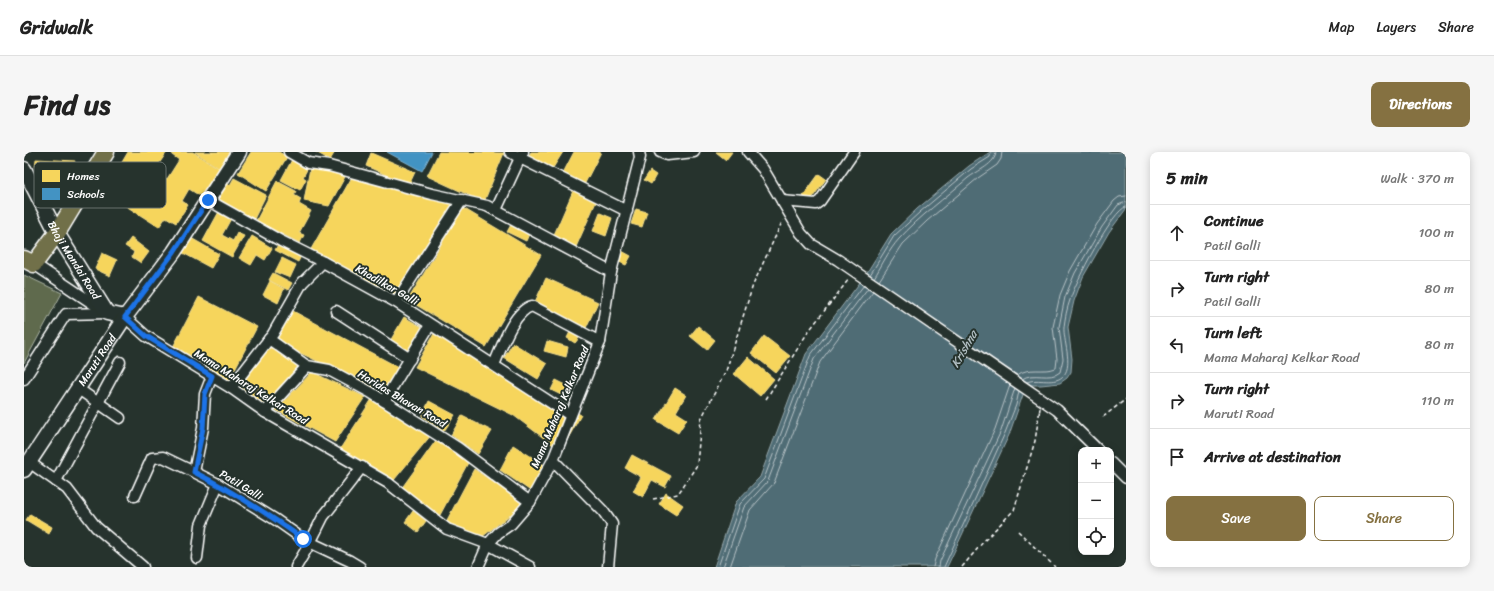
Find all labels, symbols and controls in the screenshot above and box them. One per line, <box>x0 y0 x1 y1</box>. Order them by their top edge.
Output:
text: Gridwalk <box>20 11 93 44</box>
text: Map <box>1329 15 1354 40</box>
text: Layers <box>1376 15 1416 40</box>
text: Share <box>1438 15 1474 40</box>
text: Find us <box>24 80 111 129</box>
button: Directions <box>1371 82 1470 127</box>
legend <box>34 162 166 208</box>
text: 5 min <box>1166 163 1208 193</box>
text: Homes <box>67 167 100 186</box>
text: Walk · 370 m <box>1380 167 1454 190</box>
text: Schools <box>67 185 105 204</box>
route end <box>199 191 217 209</box>
text: Continue <box>1204 208 1264 234</box>
street label: Bhaji Mandai Road <box>43 217 106 304</box>
text: 100 m <box>1419 221 1454 244</box>
icon: ahead <box>1166 222 1188 244</box>
text: Patil Galli <box>1204 234 1260 257</box>
street label: Khadilkar Galli <box>352 259 423 311</box>
text: Turn right <box>1204 264 1269 290</box>
text: 80 m <box>1425 277 1454 300</box>
icon: right <box>1166 278 1188 300</box>
text: Patil Galli <box>1204 290 1260 313</box>
text: Turn left <box>1204 320 1262 346</box>
water label: Krishna <box>945 325 984 372</box>
street label: Maruti Road <box>72 329 122 390</box>
text: 80 m <box>1425 333 1454 356</box>
icon: left <box>1166 334 1188 356</box>
street label: Mama Maharaj Kelkar Road <box>526 342 595 471</box>
street label: Mama Maharaj Kelkar Road <box>190 344 313 431</box>
text: Mama Maharaj Kelkar Road <box>1204 346 1359 369</box>
street label: Haridas Bhavan Road <box>354 365 451 434</box>
text: Turn right <box>1204 376 1269 402</box>
text: 110 m <box>1421 389 1454 412</box>
icon: right <box>1166 390 1188 412</box>
text: Maruti Road <box>1204 402 1274 425</box>
text: Arrive at destination <box>1204 444 1341 470</box>
icon: arrive <box>1166 446 1188 468</box>
map controls <box>1078 447 1114 555</box>
button: + <box>1078 447 1114 483</box>
street label: Patil Galli <box>216 465 267 506</box>
button: − <box>1078 483 1114 519</box>
button: Save <box>1166 496 1306 541</box>
button: Share <box>1314 496 1454 541</box>
button: locate <box>1078 519 1114 555</box>
route start <box>294 530 312 548</box>

